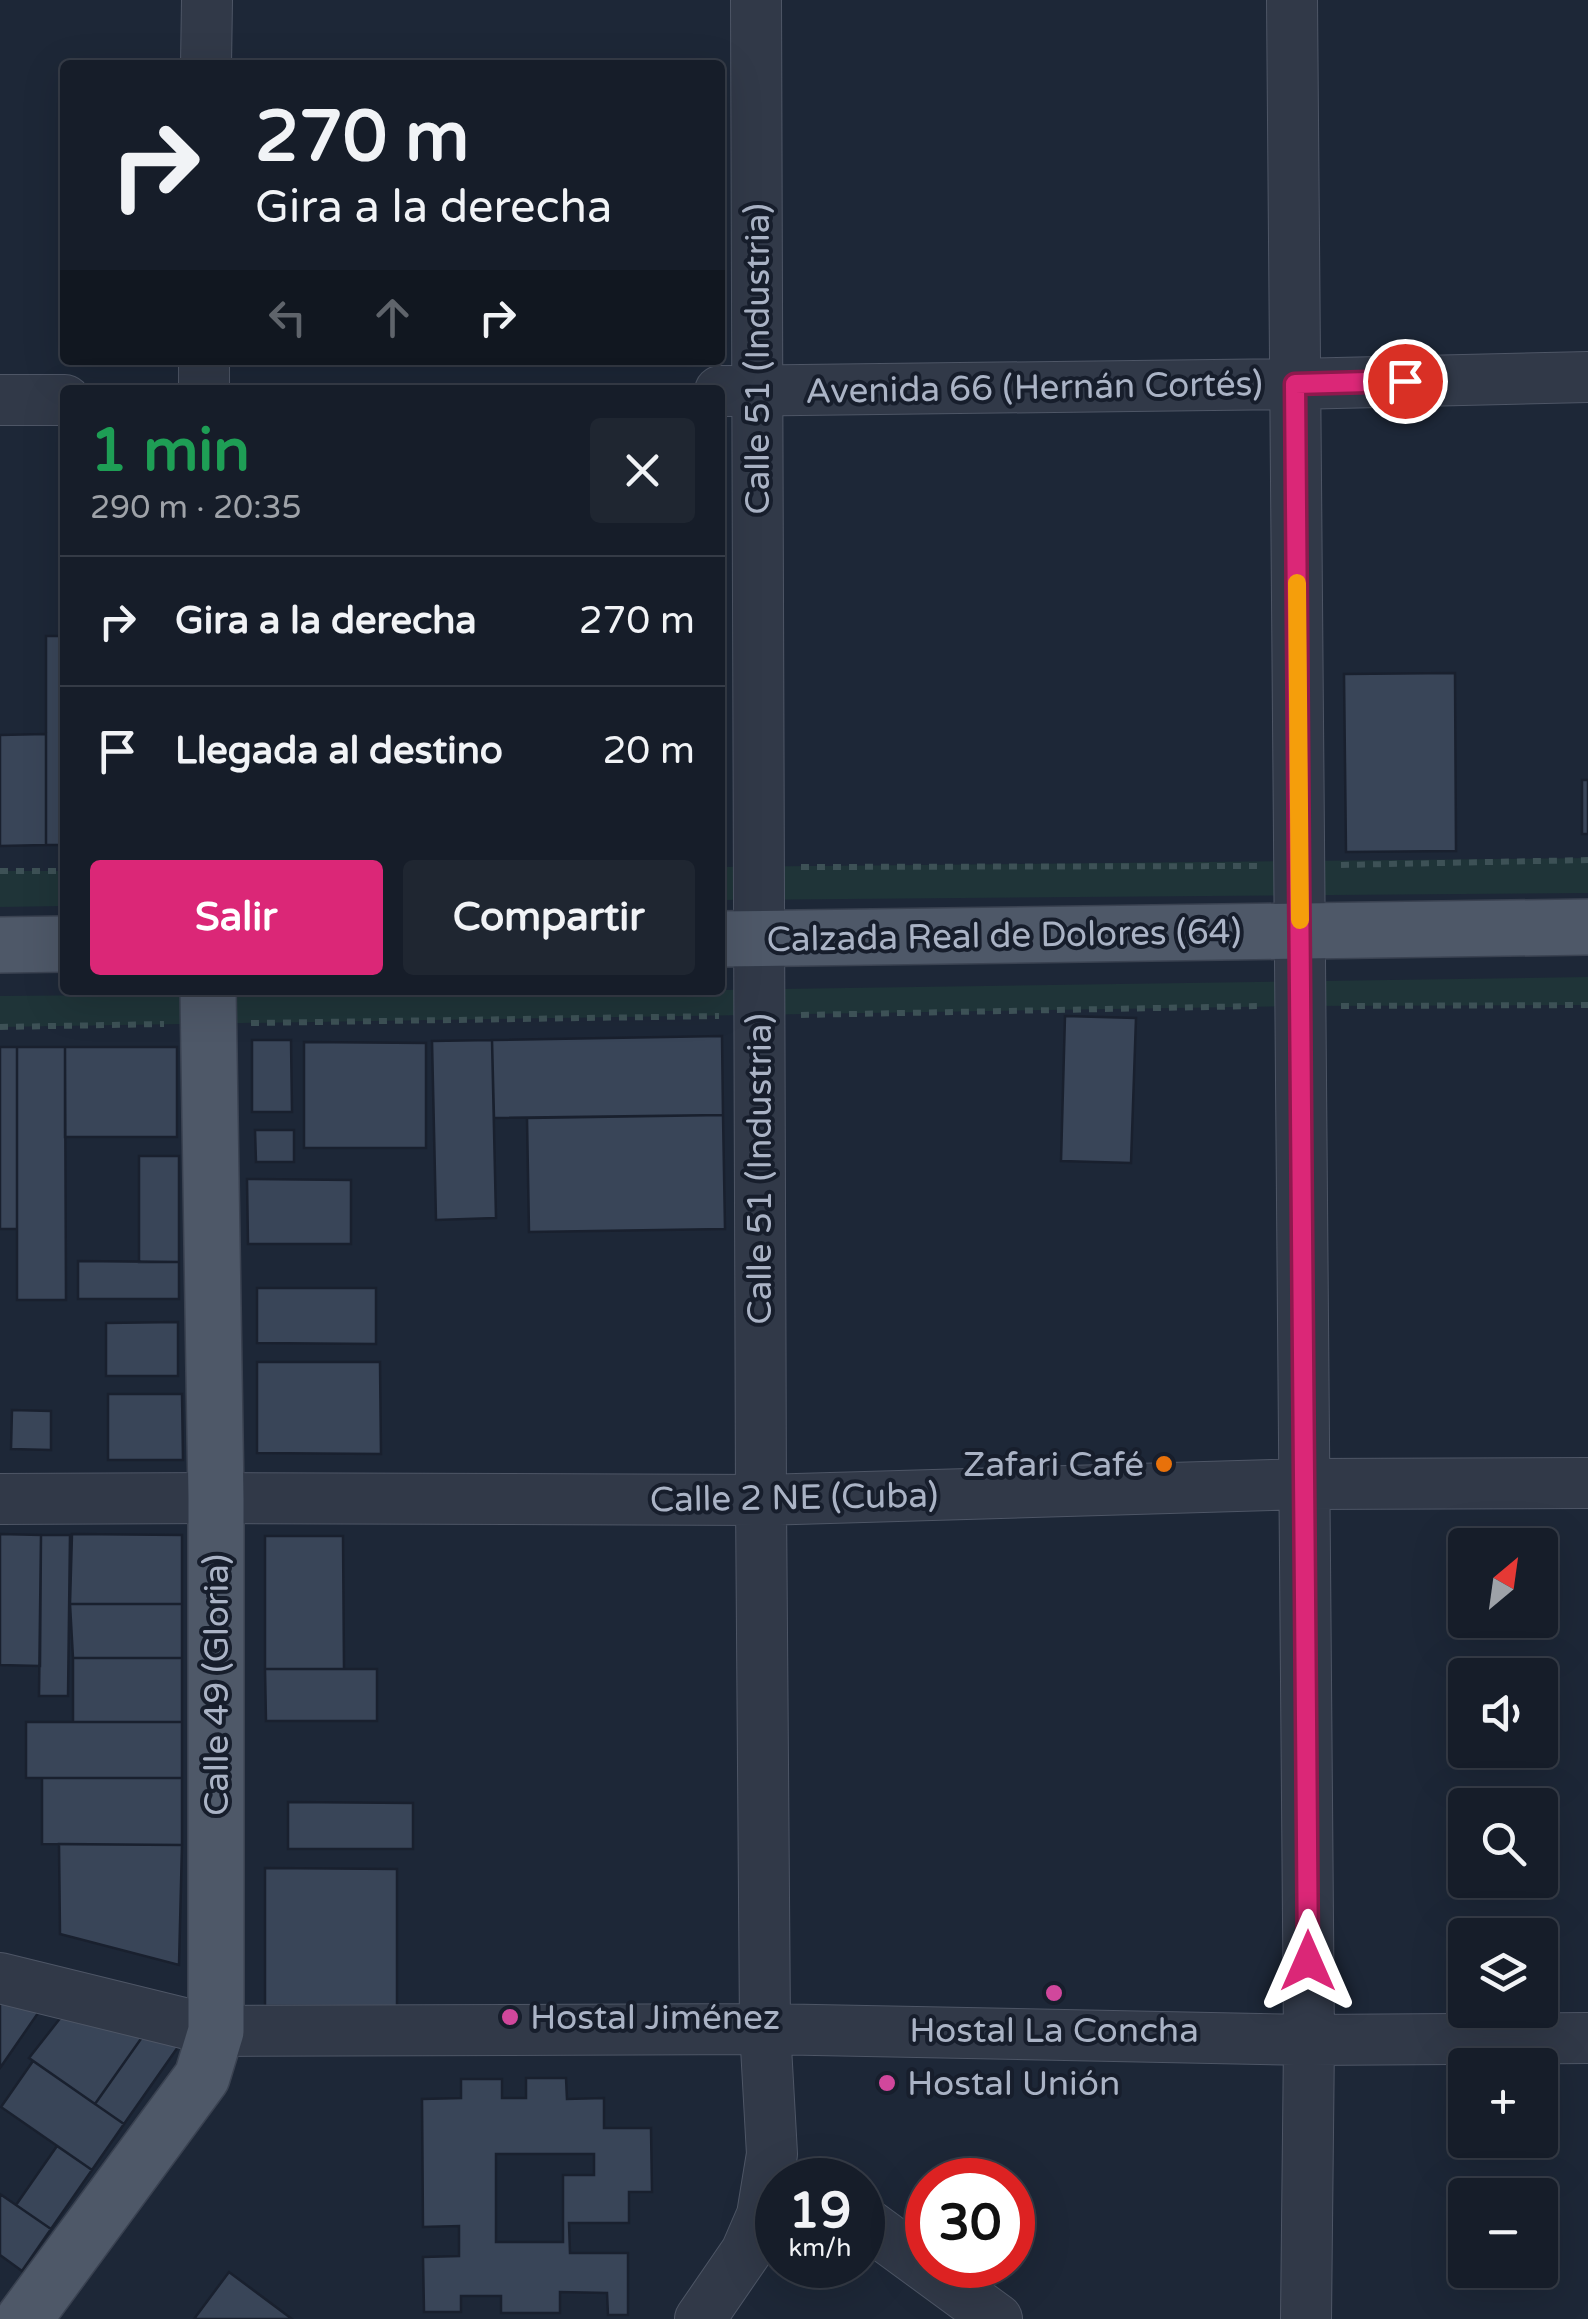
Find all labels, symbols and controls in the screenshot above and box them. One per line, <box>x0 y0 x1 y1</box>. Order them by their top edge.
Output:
text: 270 m <box>255 96 469 180</box>
icon: right <box>90 100 220 230</box>
text: Gira a la derecha <box>255 181 612 235</box>
street label: Calle 51 (Industria) <box>737 203 779 515</box>
icon: left <box>260 290 315 345</box>
icon: ahead <box>365 290 420 345</box>
icon: right <box>470 290 525 345</box>
pin <box>1363 339 1448 424</box>
icon: arrive <box>1378 354 1433 409</box>
street label: Avenida 66 (Hernán Cortés) <box>805 363 1263 413</box>
text: 1 min <box>90 415 250 487</box>
button: close <box>590 418 695 523</box>
text: 290 m · 20:35 <box>90 489 302 527</box>
icon: right <box>90 594 145 649</box>
text: Gira a la derecha <box>175 598 477 644</box>
text: 270 m <box>579 598 695 644</box>
icon: arrive <box>90 724 145 779</box>
text: Llegada al destino <box>175 728 503 774</box>
text: 20 m <box>603 728 695 774</box>
button: Salir <box>90 860 383 975</box>
button: Compartir <box>403 860 695 975</box>
street label: Calzada Real de Dolores (64) <box>766 911 1242 961</box>
street label: Calle 51 (Industria) <box>739 1013 781 1325</box>
place label: Zafari Café <box>963 1444 1144 1486</box>
marker: Zafari Café <box>1153 1453 1175 1475</box>
street label: Calle 2 NE (Cuba) <box>649 1474 939 1522</box>
north arrow <box>1448 1528 1558 1638</box>
map controls <box>1448 1528 1558 2288</box>
street label: Calle 49 (Gloria) <box>196 1554 238 1816</box>
button: sound <box>1448 1658 1558 1768</box>
button: search <box>1448 1788 1558 1898</box>
position arrow <box>1256 1909 1360 2013</box>
button: layers <box>1448 1918 1558 2028</box>
marker: Hostal La Concha <box>1043 1982 1065 2004</box>
place label: Hostal Jiménez <box>530 1997 780 2039</box>
marker: Hostal Jiménez <box>499 2006 521 2028</box>
place label: Hostal La Concha <box>909 2010 1199 2052</box>
button: + <box>1448 2048 1558 2158</box>
place label: Hostal Unión <box>907 2063 1120 2105</box>
marker: Hostal Unión <box>876 2072 898 2094</box>
speed limit sign: 30 <box>905 2158 1035 2288</box>
button: − <box>1448 2178 1558 2288</box>
text: 19 <box>789 2181 851 2241</box>
text: km/h <box>789 2233 851 2263</box>

